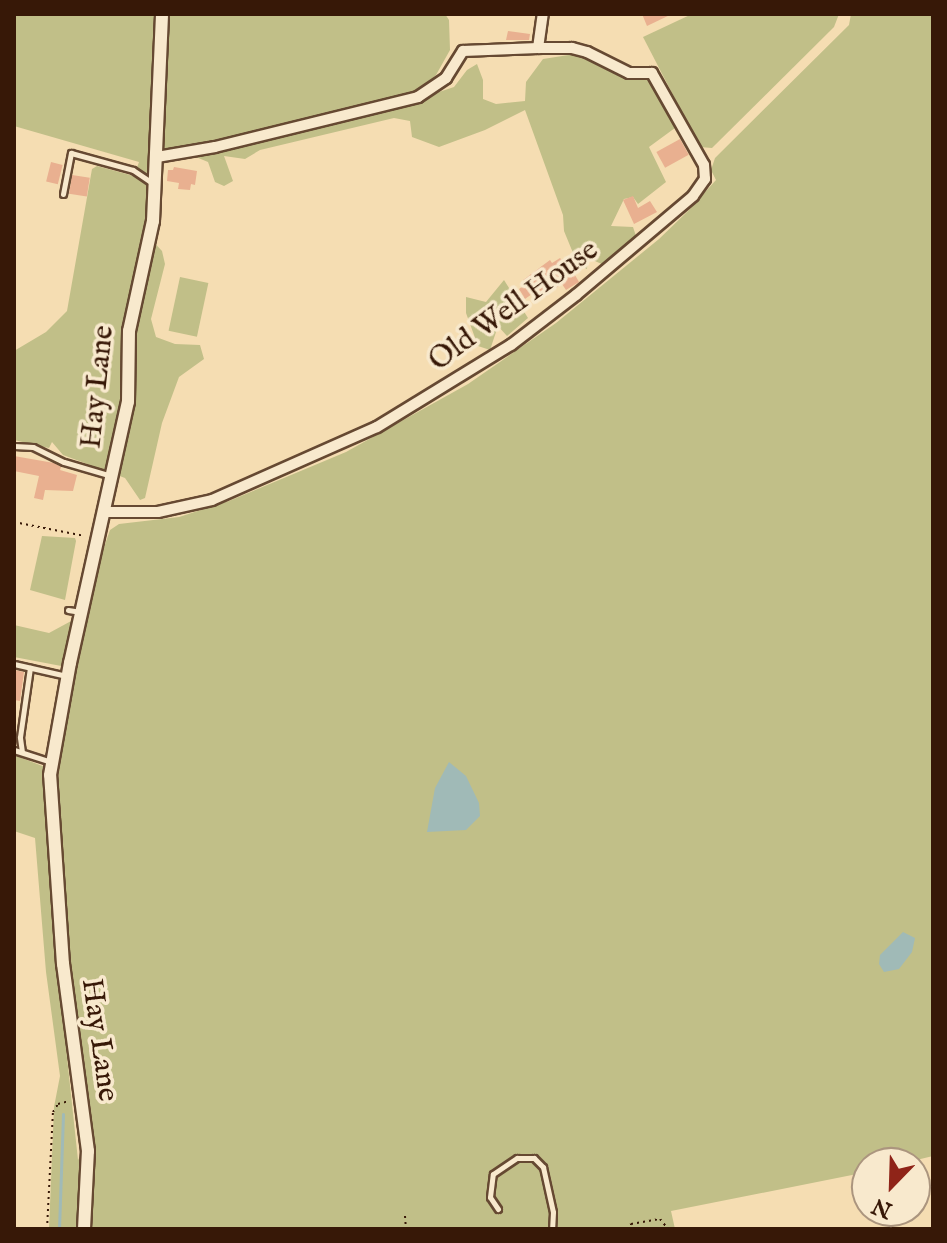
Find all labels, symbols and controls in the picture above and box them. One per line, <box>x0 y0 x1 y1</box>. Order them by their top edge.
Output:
street label: Old Well House <box>422 232 606 380</box>
street label: Hay Lane <box>74 324 122 450</box>
street label: Hay Lane <box>73 976 125 1104</box>
north arrow <box>851 1147 931 1227</box>
text: N <box>868 1191 897 1224</box>

